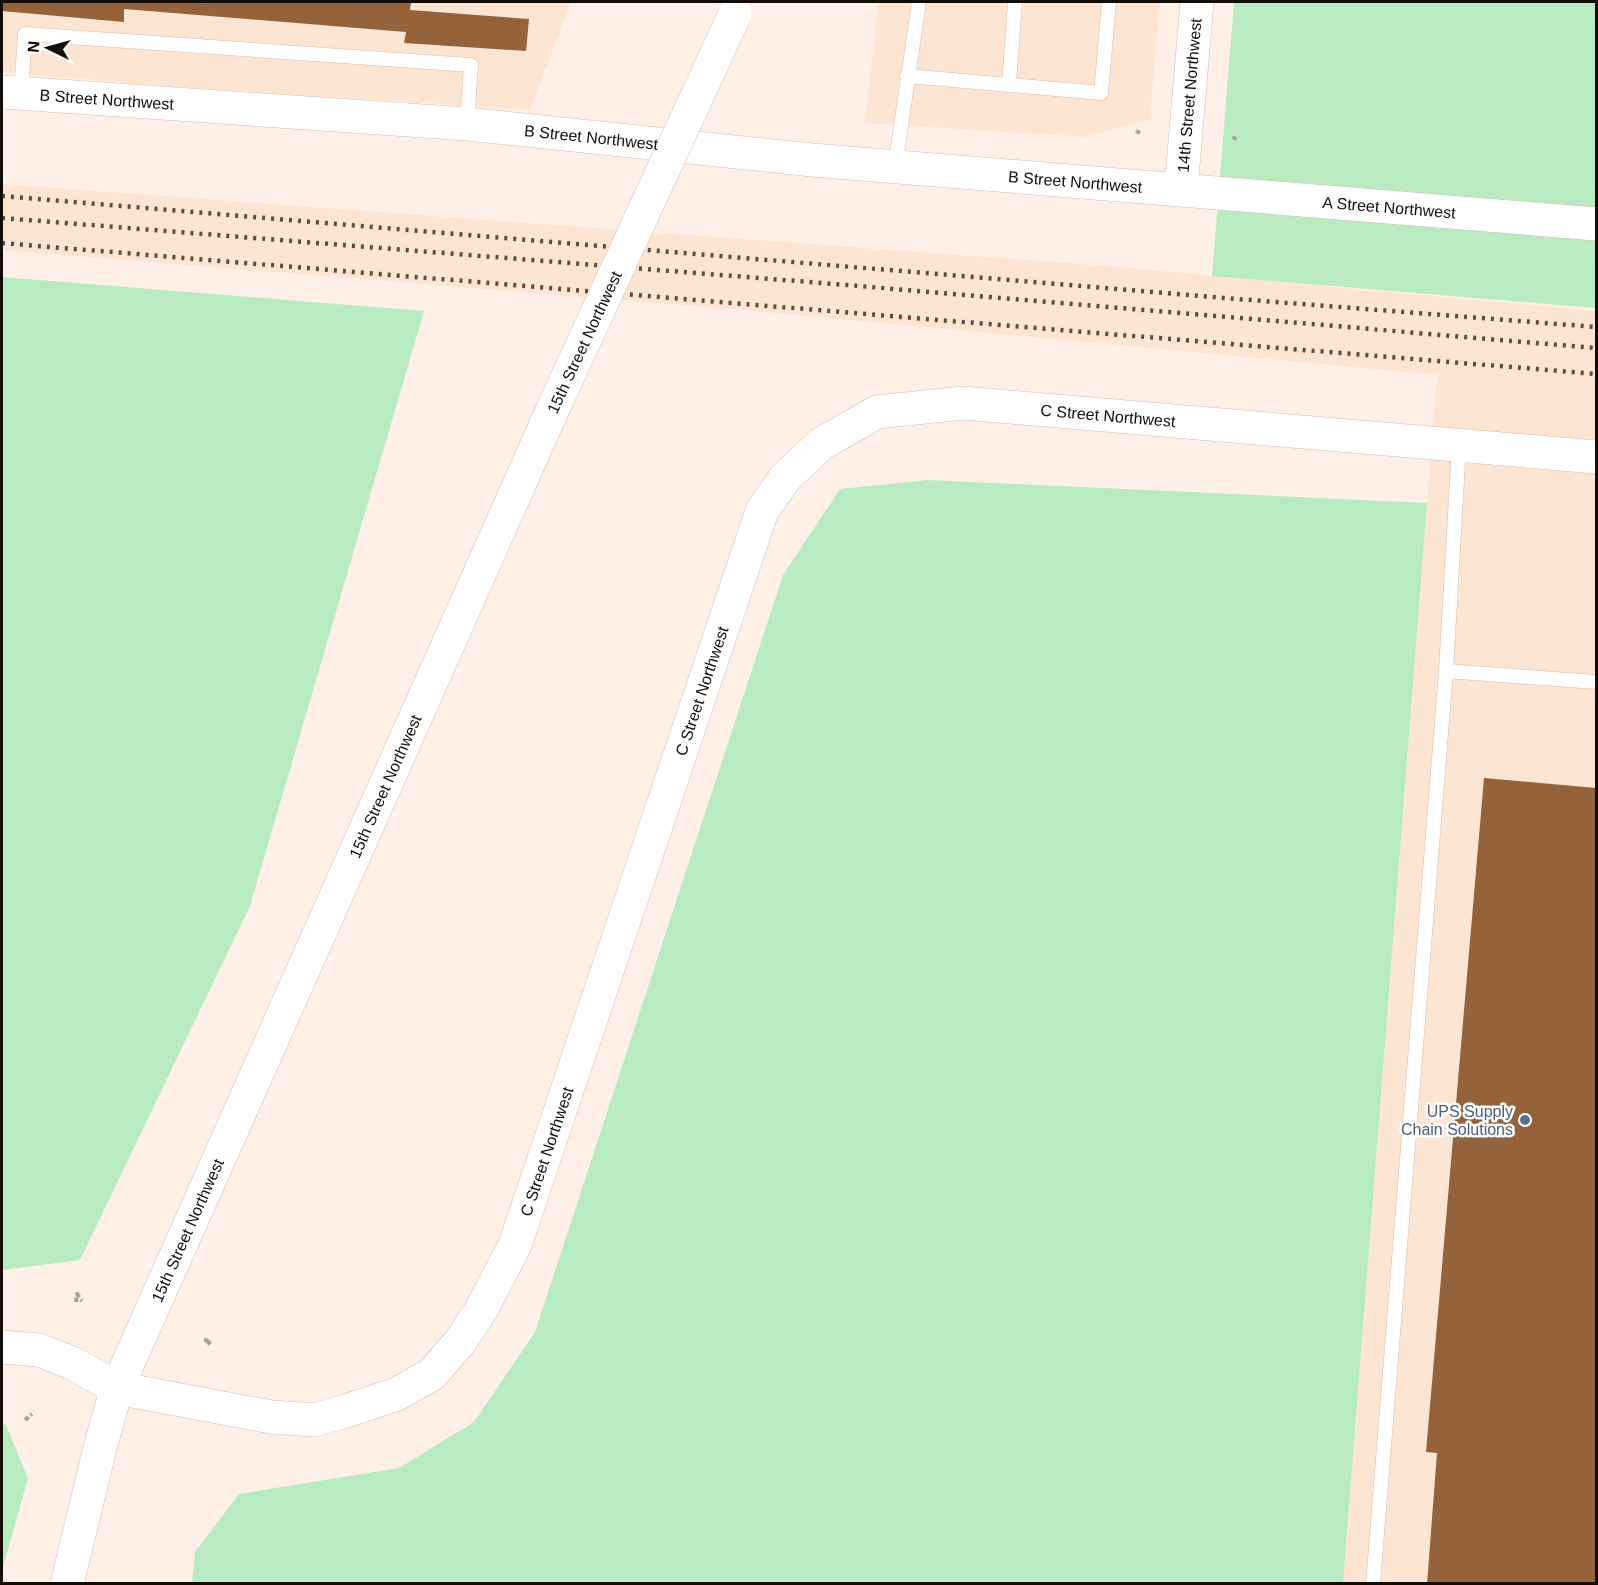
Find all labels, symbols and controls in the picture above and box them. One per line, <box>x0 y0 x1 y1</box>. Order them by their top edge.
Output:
street label: 14th Street Northwest <box>1174 17 1205 173</box>
north arrow <box>18 18 78 78</box>
text: N <box>25 40 43 53</box>
street label: B Street Northwest <box>39 87 175 113</box>
street label: B Street Northwest <box>523 122 659 153</box>
street label: B Street Northwest <box>1007 168 1143 196</box>
street label: A Street Northwest <box>1322 194 1457 222</box>
street label: 15th Street Northwest <box>544 268 625 416</box>
street label: C Street Northwest <box>1040 402 1177 430</box>
street label: C Street Northwest <box>672 624 732 758</box>
street label: 15th Street Northwest <box>346 712 425 861</box>
street label: C Street Northwest <box>517 1084 577 1218</box>
place label: UPS Supply Chain Solutions <box>1401 1103 1513 1138</box>
marker: UPS Supply Chain Solutions <box>1518 1113 1532 1127</box>
street label: 15th Street Northwest <box>148 1156 227 1305</box>

